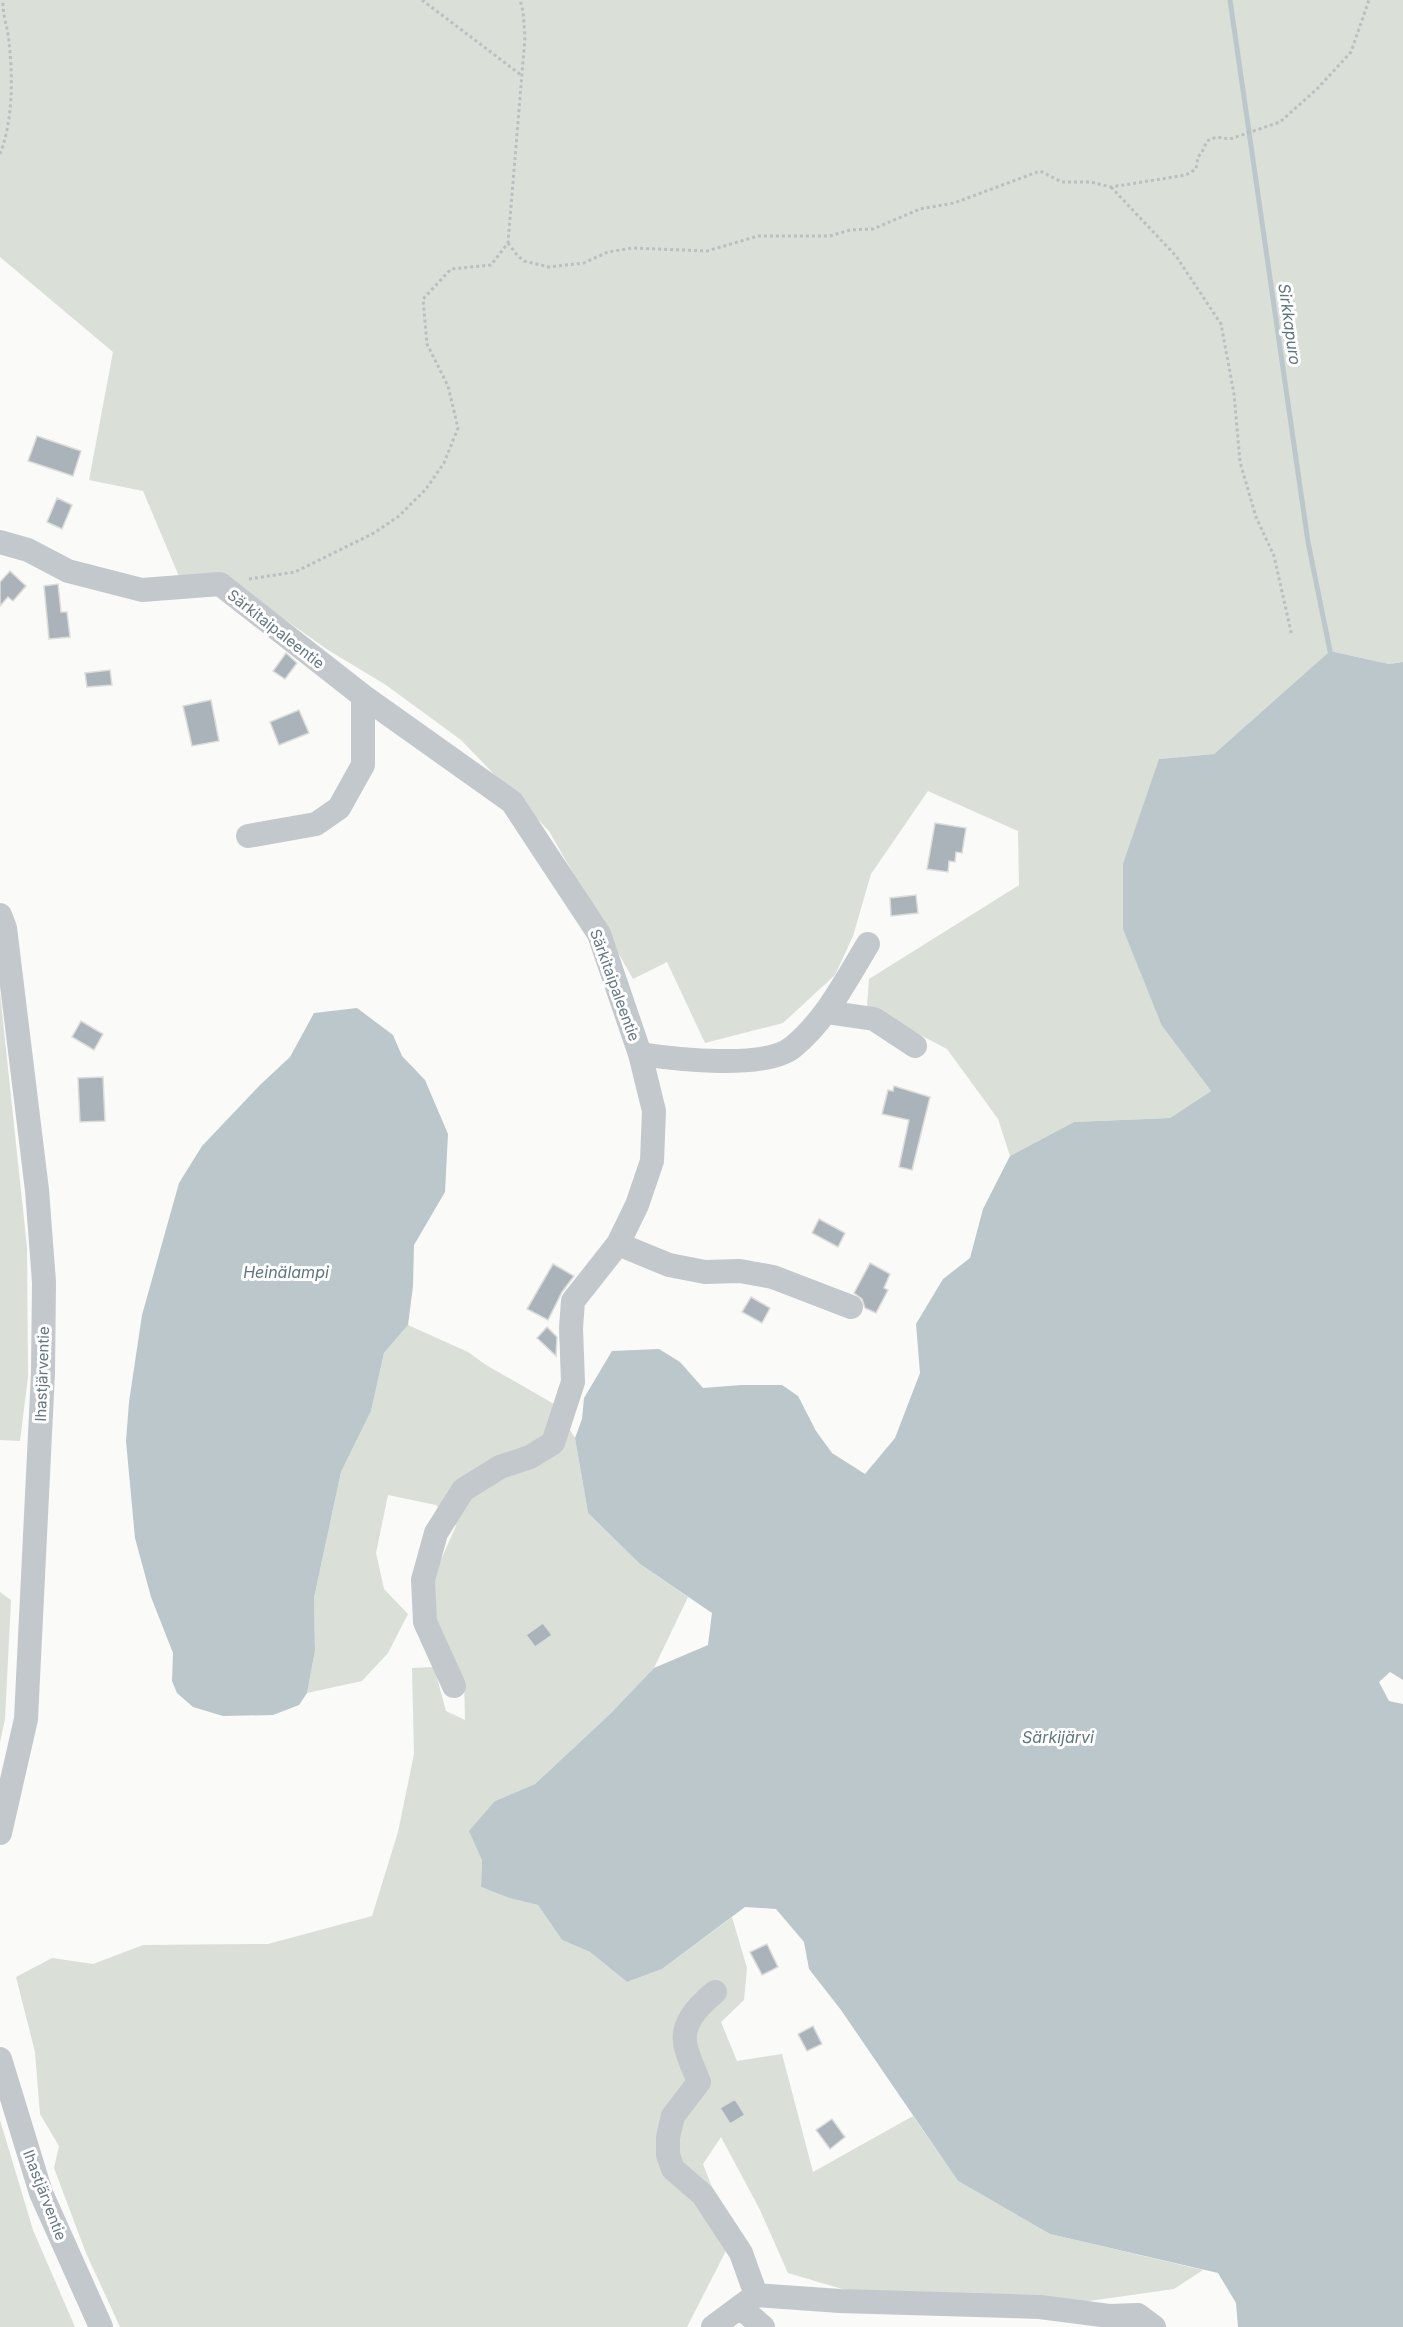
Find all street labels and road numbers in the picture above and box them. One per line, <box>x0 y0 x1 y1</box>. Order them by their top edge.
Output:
street label: Särkitaipaleentie <box>224 585 328 673</box>
street label: Särkitaipaleentie <box>586 926 644 1044</box>
street label: Ihastjärventie <box>31 1326 53 1422</box>
street label: Ihastjärventie <box>19 2147 71 2243</box>

